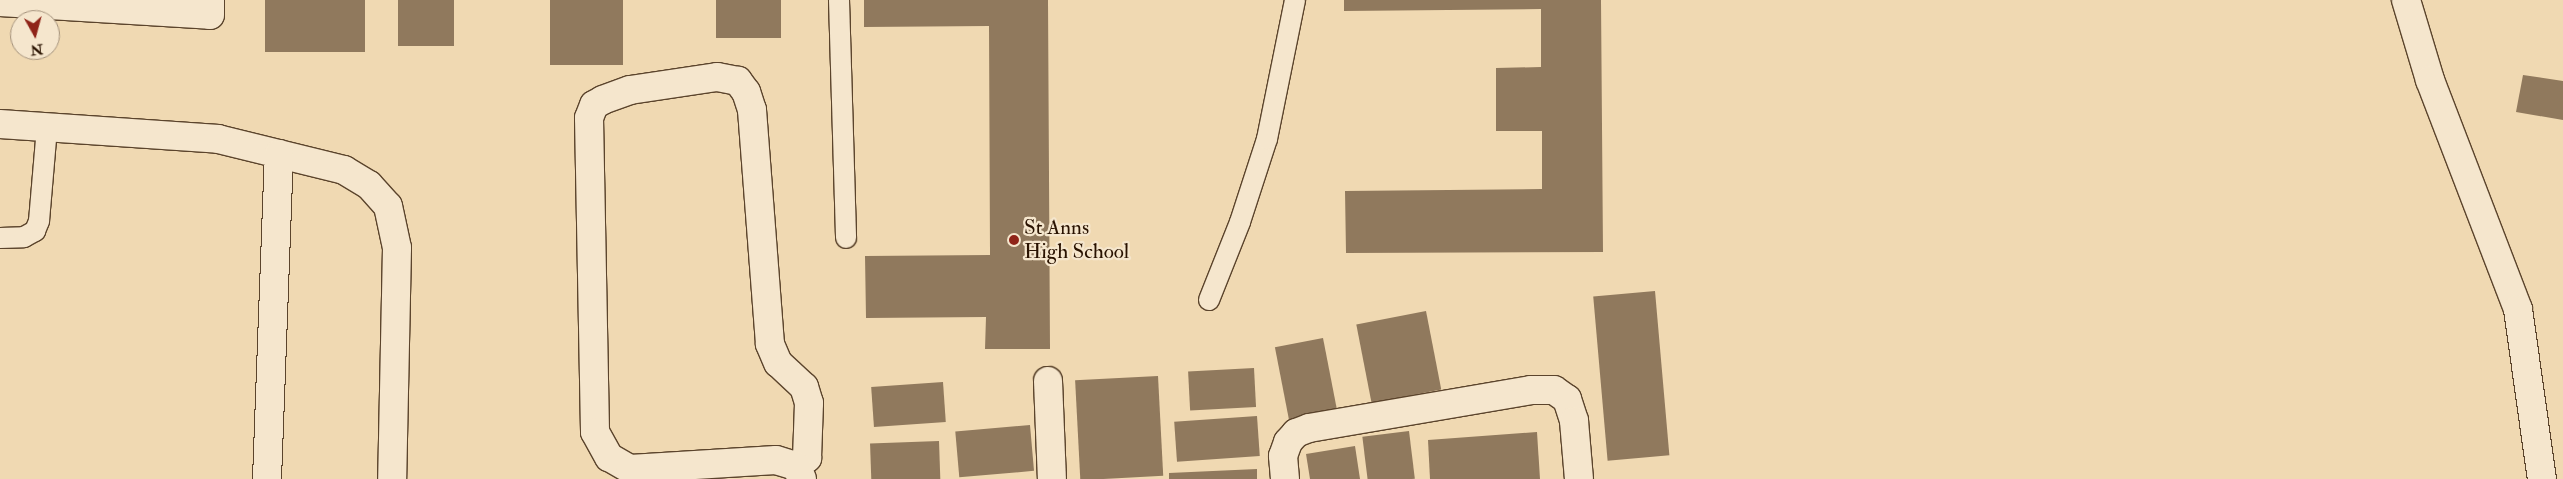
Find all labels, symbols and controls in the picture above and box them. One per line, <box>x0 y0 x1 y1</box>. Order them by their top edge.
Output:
north arrow <box>10 10 60 60</box>
text: N <box>30 40 44 59</box>
place label: St Anns High School <box>1024 215 1129 265</box>
marker: St Anns High School <box>1008 234 1020 246</box>

